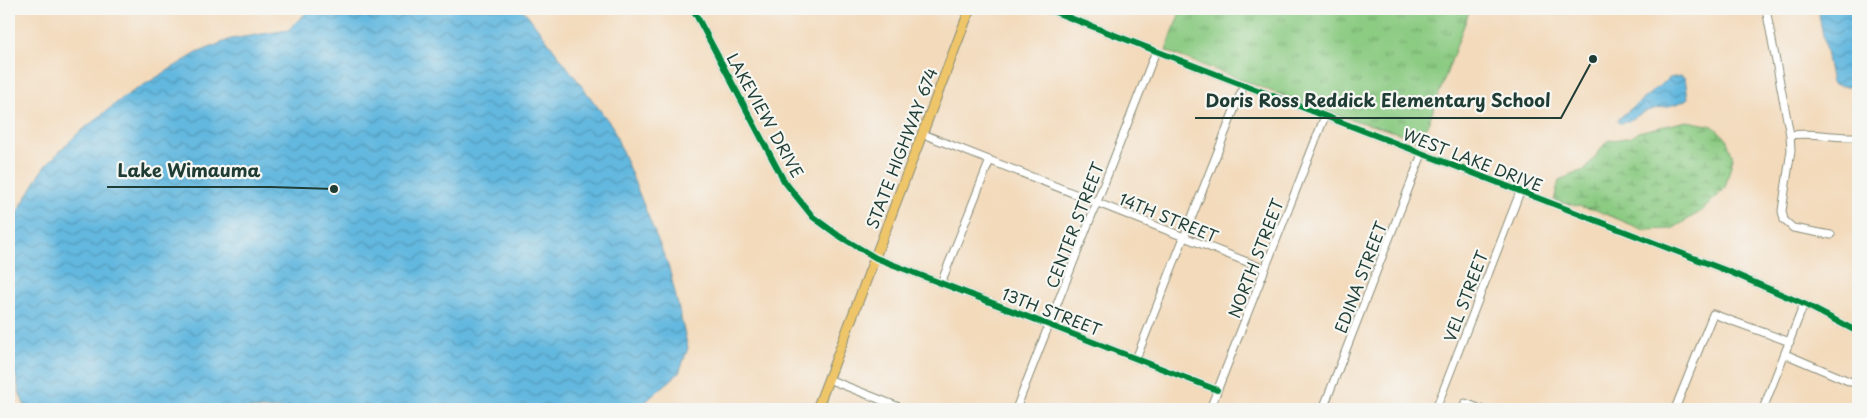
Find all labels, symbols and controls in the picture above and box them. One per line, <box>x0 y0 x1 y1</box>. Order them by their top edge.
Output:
street label: LAKEVIEW DRIVE <box>722 48 810 182</box>
street label: STATE HIGHWAY 674 <box>859 64 943 232</box>
callout: Doris Ross Reddick Elementary School <box>1195 85 1561 118</box>
text: Doris Ross Reddick Elementary School <box>1205 86 1551 113</box>
street label: WEST LAKE DRIVE <box>1400 121 1546 197</box>
callout: Lake Wimauma <box>107 154 271 187</box>
text: Lake Wimauma <box>118 156 261 183</box>
street label: CENTER STREET <box>1039 158 1109 292</box>
street label: 14TH STREET <box>1116 186 1222 248</box>
street label: NORTH STREET <box>1221 195 1289 321</box>
street label: EDINA STREET <box>1328 218 1392 336</box>
street label: VEL STREET <box>1437 247 1493 345</box>
street label: 13TH STREET <box>999 281 1106 341</box>

